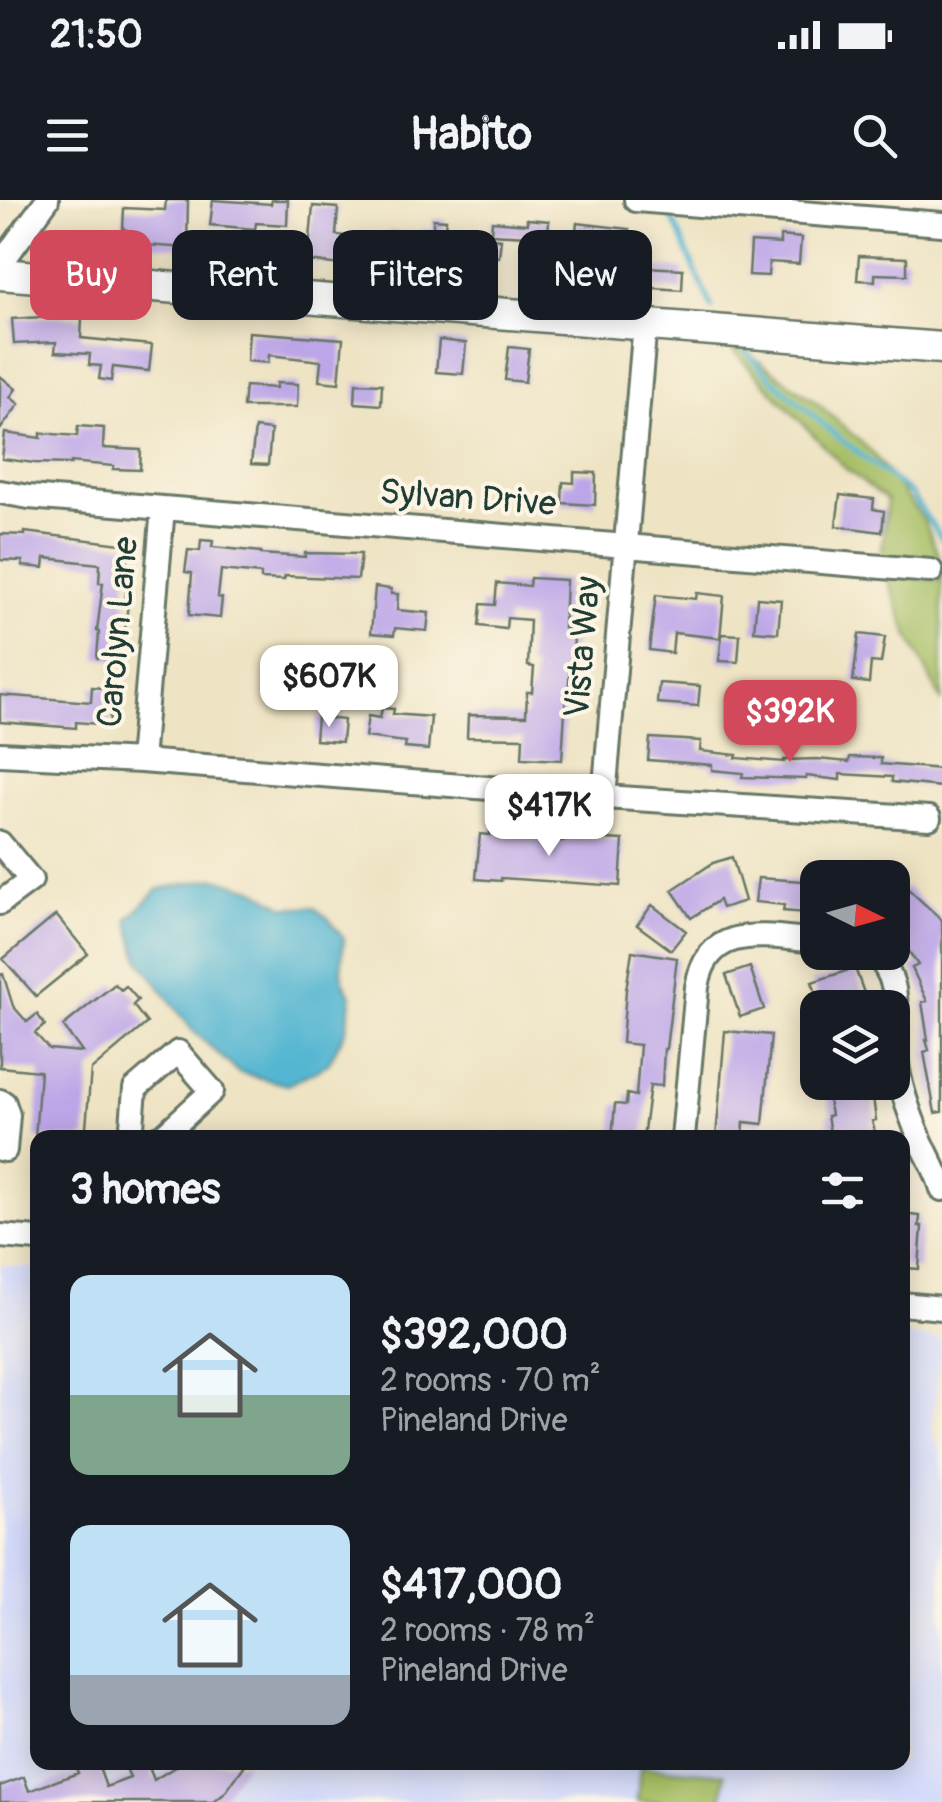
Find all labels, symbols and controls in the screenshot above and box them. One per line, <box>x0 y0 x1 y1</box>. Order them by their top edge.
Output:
text: 21:50 <box>50 11 143 59</box>
text: Habito <box>410 107 532 163</box>
icon: menu <box>40 108 95 163</box>
icon: search <box>847 108 902 163</box>
chip: Buy <box>30 230 152 320</box>
chip: Rent <box>172 230 313 320</box>
chip: Filters <box>333 230 498 320</box>
chip: New <box>518 230 652 320</box>
street label: Sylvan Drive <box>378 470 558 526</box>
street label: Carolyn Lane <box>88 535 148 729</box>
street label: Vista Way <box>555 574 611 720</box>
pin: $607K <box>259 645 399 730</box>
text: $607K <box>282 657 376 697</box>
pin: $392K <box>720 680 860 765</box>
text: $392K <box>746 692 834 732</box>
pin: $417K <box>479 774 619 859</box>
text: $417K <box>507 786 591 826</box>
north arrow <box>800 860 910 970</box>
map controls <box>800 860 910 1100</box>
button: layers <box>800 990 910 1100</box>
icon: filters <box>815 1163 870 1218</box>
text: 3 homes <box>70 1164 220 1216</box>
text: $392,000 <box>380 1309 568 1361</box>
icon: home <box>150 1315 270 1435</box>
text: 2 rooms · 70 m² <box>380 1361 601 1401</box>
text: Pineland Drive <box>380 1401 568 1441</box>
text: $417,000 <box>380 1559 563 1611</box>
icon: home <box>150 1565 270 1685</box>
text: 2 rooms · 78 m² <box>380 1611 595 1651</box>
text: Pineland Drive <box>380 1651 568 1691</box>

